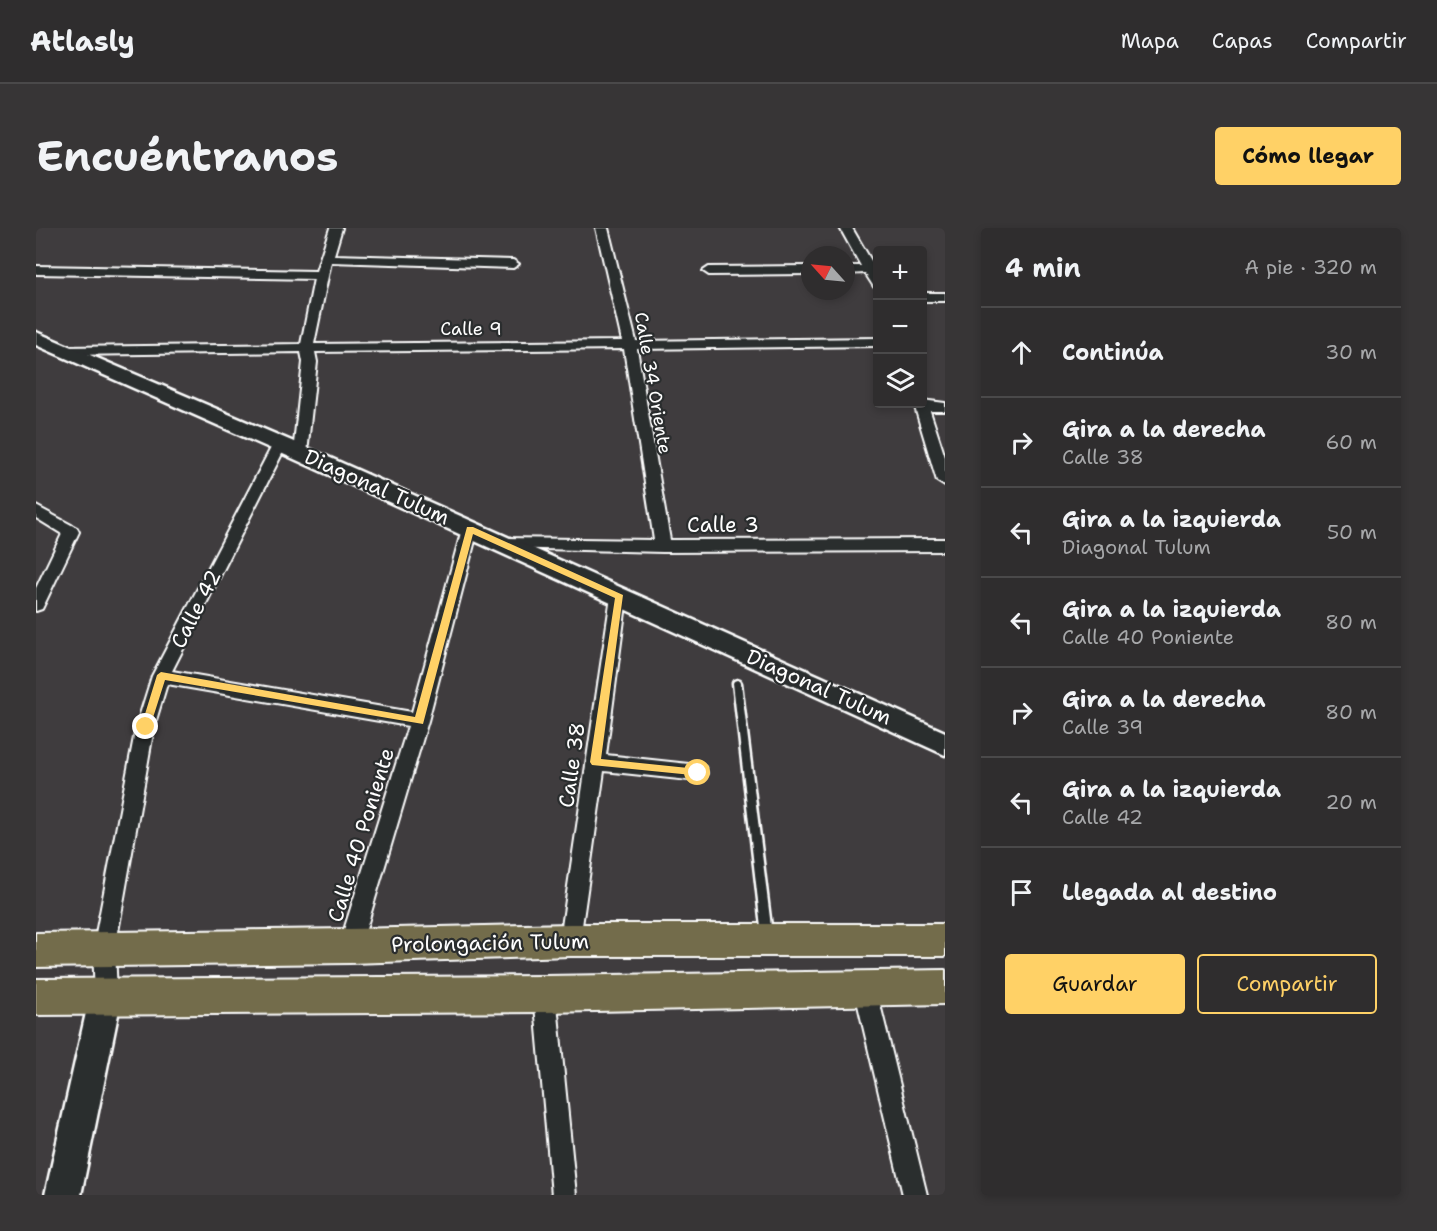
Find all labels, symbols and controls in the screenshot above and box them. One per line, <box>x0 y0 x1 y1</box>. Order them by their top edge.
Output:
text: Atlasly <box>30 22 135 60</box>
text: Mapa <box>1121 27 1179 55</box>
text: Capas <box>1212 27 1273 55</box>
text: Compartir <box>1306 27 1407 55</box>
button: Cómo llegar <box>1215 127 1401 185</box>
text: Encuéntranos <box>36 128 338 184</box>
north arrow <box>801 246 855 300</box>
map controls <box>873 246 927 408</box>
button: + <box>873 246 927 300</box>
text: 4 min <box>1005 250 1081 285</box>
text: A pie · 320 m <box>1245 254 1377 280</box>
button: − <box>873 300 927 354</box>
street label: Calle 34 Oriente <box>629 310 677 456</box>
street label: Calle 9 <box>440 317 502 341</box>
icon: ahead <box>1005 336 1038 369</box>
text: Continúa <box>1062 338 1164 367</box>
text: 30 m <box>1325 339 1377 365</box>
button: layers <box>873 354 927 408</box>
text: Gira a la derecha <box>1062 415 1266 444</box>
icon: right <box>1005 426 1038 459</box>
text: 60 m <box>1325 429 1377 455</box>
street label: Diagonal Tulum <box>300 442 454 532</box>
text: Calle 38 <box>1062 444 1144 470</box>
text: Gira a la izquierda <box>1062 505 1281 534</box>
street label: Calle 3 <box>687 511 759 539</box>
icon: left <box>1005 516 1038 549</box>
text: 50 m <box>1327 519 1377 545</box>
text: Diagonal Tulum <box>1062 534 1211 560</box>
street label: Calle 42 <box>164 565 228 653</box>
text: Gira a la izquierda <box>1062 595 1281 624</box>
icon: left <box>1005 606 1038 639</box>
text: 80 m <box>1325 609 1377 635</box>
text: Calle 40 Poniente <box>1062 624 1234 650</box>
street label: Diagonal Tulum <box>742 642 896 732</box>
text: Gira a la derecha <box>1062 685 1266 714</box>
icon: right <box>1005 696 1038 729</box>
text: 80 m <box>1325 699 1377 725</box>
route end <box>132 713 158 739</box>
text: Calle 39 <box>1062 714 1143 740</box>
street label: Calle 38 <box>552 721 592 809</box>
street label: Calle 40 Poniente <box>321 745 401 925</box>
route start <box>684 759 710 785</box>
text: Gira a la izquierda <box>1062 775 1281 804</box>
icon: left <box>1005 786 1038 819</box>
text: 20 m <box>1326 789 1377 815</box>
text: Calle 42 <box>1062 804 1143 830</box>
icon: arrive <box>1005 876 1038 909</box>
text: Llegada al destino <box>1062 878 1277 907</box>
street label: Prolongación Tulum <box>391 927 589 959</box>
button: Guardar <box>1005 954 1185 1014</box>
button: Compartir <box>1197 954 1377 1014</box>

